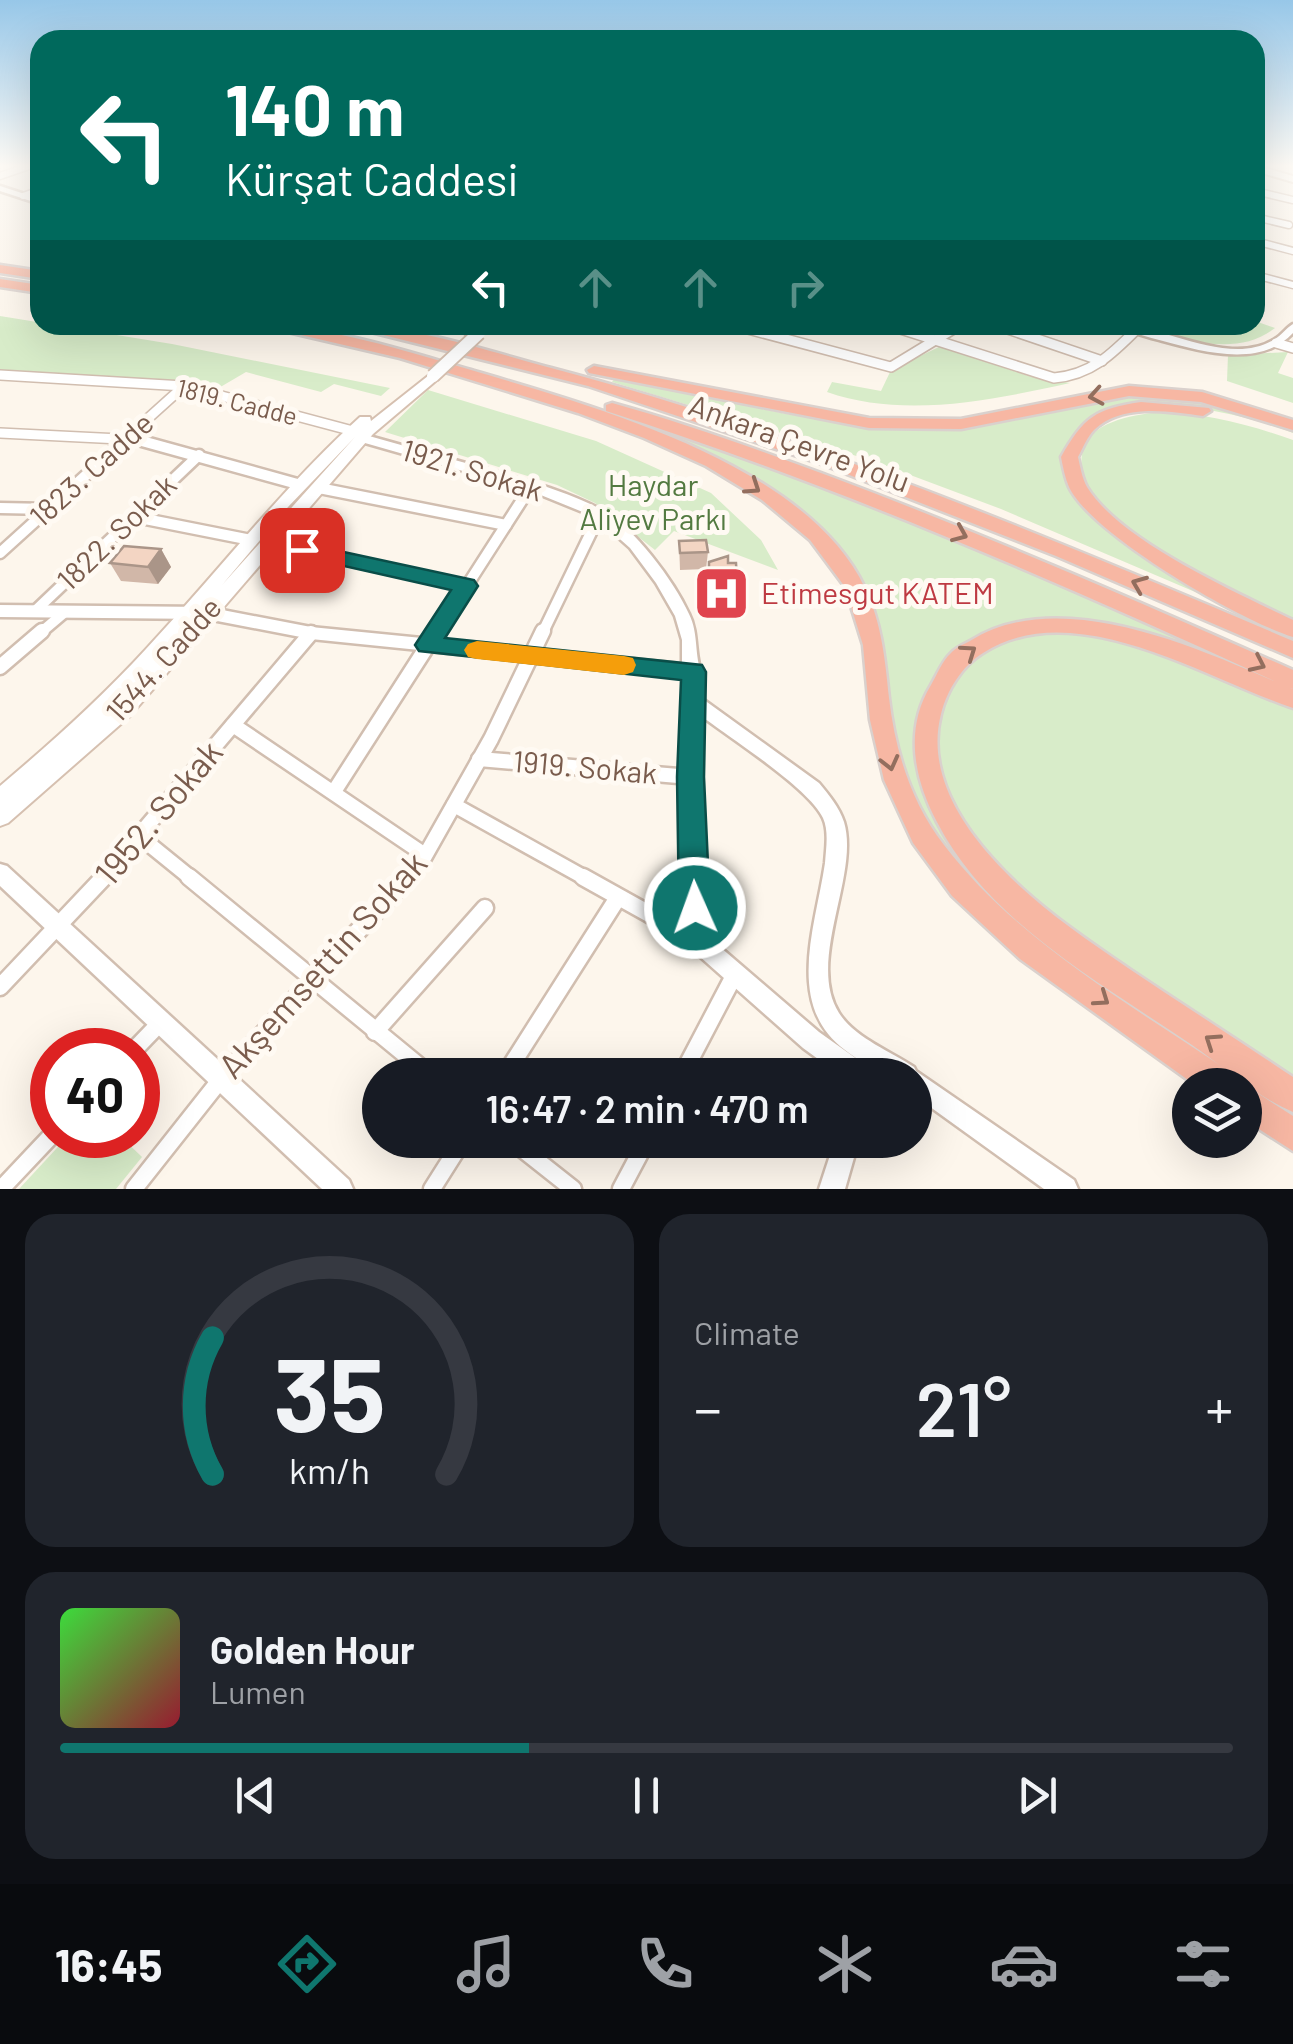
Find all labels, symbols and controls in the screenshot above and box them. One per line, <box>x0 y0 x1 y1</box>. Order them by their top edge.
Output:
text: 140 m <box>225 66 404 150</box>
icon: left <box>60 70 190 200</box>
text: Kürşat Caddesi <box>225 151 519 205</box>
icon: left <box>463 260 518 315</box>
icon: ahead <box>568 260 623 315</box>
icon: ahead <box>673 260 728 315</box>
icon: right <box>778 260 833 315</box>
street label: 1819. Cadde <box>174 372 301 430</box>
one-way arrow <box>1087 385 1104 406</box>
street label: Ankara Çevre Yolu <box>685 386 915 499</box>
street label: 1823. Cadde <box>21 404 160 533</box>
street label: 1921. Sokak <box>398 431 547 508</box>
street label: 1822. Sokak <box>49 466 183 597</box>
park label: Haydar Aliyev Parkı <box>579 466 727 536</box>
one-way arrow <box>741 475 760 493</box>
pin <box>260 508 345 593</box>
icon: arrive <box>275 523 330 578</box>
one-way arrow <box>950 523 968 543</box>
hospital icon: Etimesgut KATEM <box>692 564 752 624</box>
place label: Etimesgut KATEM <box>761 574 994 610</box>
one-way arrow <box>1131 575 1149 595</box>
street label: 1544. Cadde <box>97 589 228 728</box>
one-way arrow <box>958 646 977 664</box>
one-way arrow <box>1248 652 1266 672</box>
street label: 1952. Sokak <box>85 731 230 893</box>
street label: 1919. Sokak <box>511 742 659 790</box>
one-way arrow <box>878 754 899 771</box>
street label: Akşemsettin Sokak <box>209 842 434 1086</box>
position arrow <box>643 856 747 960</box>
one-way arrow <box>1091 988 1109 1005</box>
speed limit sign: 40 <box>30 1028 160 1158</box>
one-way arrow <box>1205 1035 1224 1053</box>
map controls <box>1172 1068 1262 1158</box>
button: layers <box>1172 1068 1262 1158</box>
text: 16:47 · 2 min · 470 m <box>486 1085 808 1131</box>
text: Climate <box>694 1313 800 1351</box>
text: 35 <box>273 1328 386 1453</box>
text: 21° <box>916 1362 1011 1452</box>
text: − <box>694 1374 722 1440</box>
text: + <box>1205 1374 1233 1440</box>
text: km/h <box>289 1448 370 1491</box>
text: Golden Hour <box>210 1626 415 1672</box>
text: Lumen <box>210 1672 306 1710</box>
icon: previous <box>228 1768 283 1823</box>
icon: pause <box>619 1768 674 1823</box>
icon: next <box>1010 1768 1065 1823</box>
icon: directions <box>272 1929 342 1999</box>
icon: music <box>451 1929 521 1999</box>
icon: phone <box>630 1929 700 1999</box>
icon: climate <box>810 1929 880 1999</box>
icon: car <box>989 1929 1059 1999</box>
icon: filters <box>1168 1929 1238 1999</box>
text: 16:45 <box>55 1937 163 1991</box>

